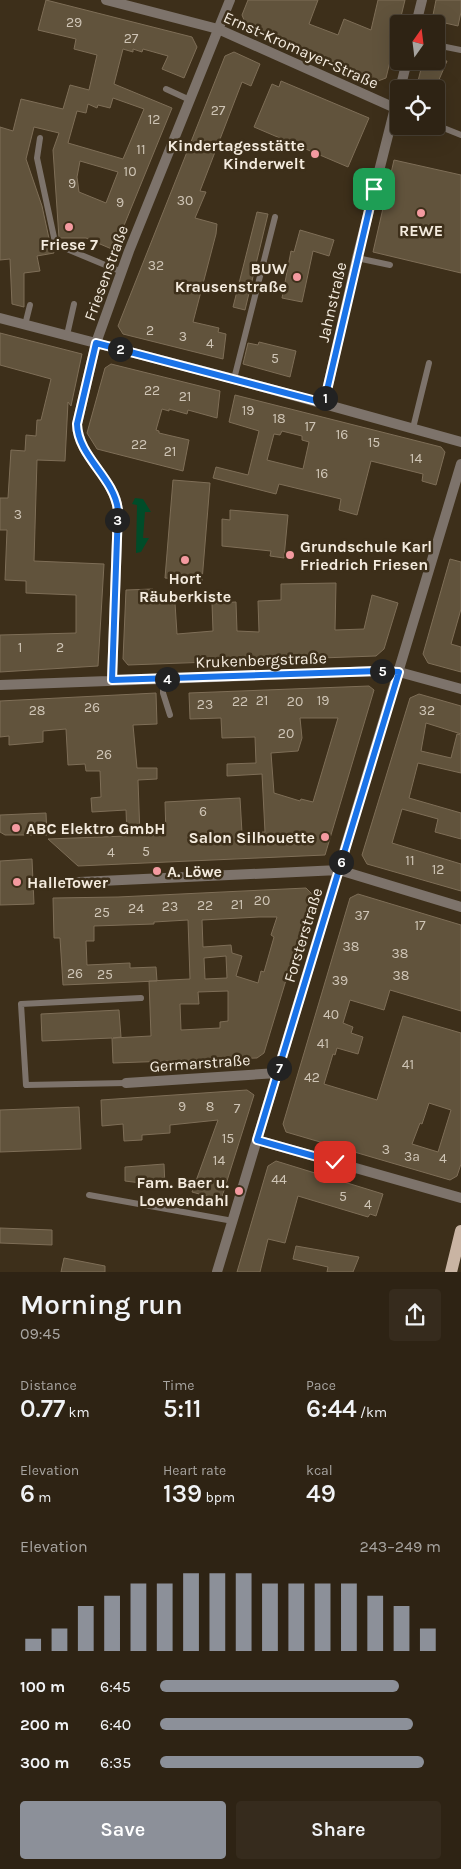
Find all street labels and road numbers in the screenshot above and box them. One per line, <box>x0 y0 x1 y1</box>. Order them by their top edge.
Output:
street label: Ernst-Kromayer-Straße <box>220 7 382 93</box>
street label: Friesenstraße <box>80 223 132 323</box>
street label: Jahnstraße <box>314 260 350 344</box>
street label: Krukenbergstraße <box>195 648 327 672</box>
street label: Forsterstraße <box>280 885 326 985</box>
street label: Germarstraße <box>149 1050 251 1076</box>

